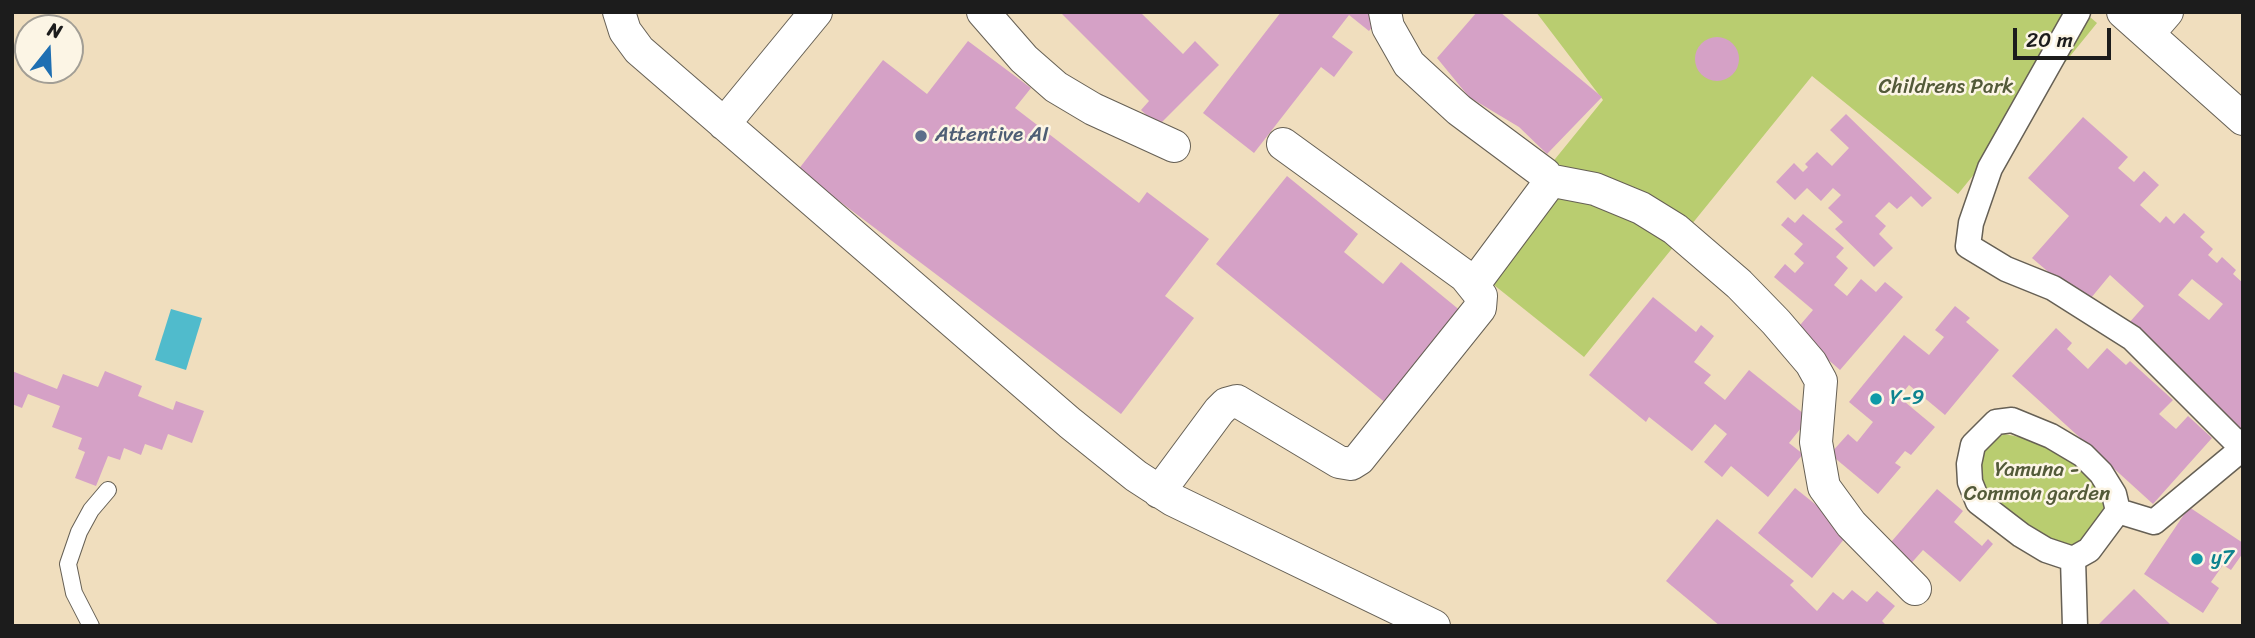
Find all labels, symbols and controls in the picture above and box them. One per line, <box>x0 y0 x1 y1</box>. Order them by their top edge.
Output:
text: N <box>44 13 66 48</box>
north arrow <box>14 14 84 84</box>
scale bar <box>2017 14 2115 58</box>
text: 20 m <box>2026 21 2073 59</box>
park label: Childrens Park <box>1879 75 2013 101</box>
place label: Attentive AI <box>935 123 1049 149</box>
marker: Attentive AI <box>913 128 929 144</box>
place label: Y-9 <box>1890 386 1924 412</box>
marker: Y-9 <box>1868 391 1884 407</box>
park label: Yamuna - Common garden <box>1964 458 2110 508</box>
place label: y7 <box>2211 546 2234 572</box>
marker: y7 <box>2189 551 2205 567</box>

